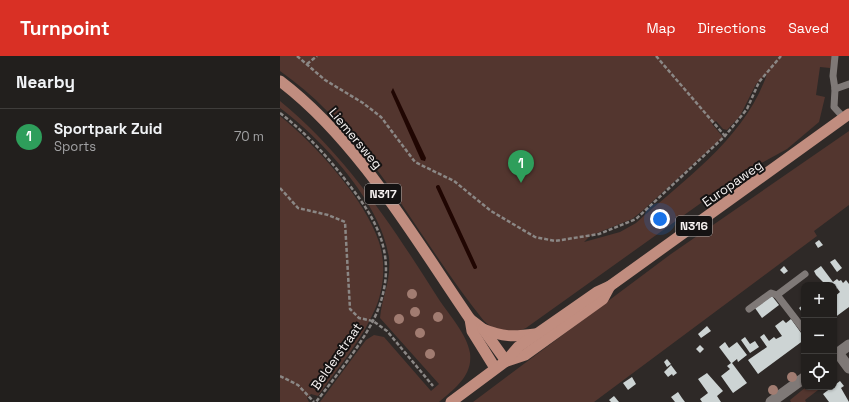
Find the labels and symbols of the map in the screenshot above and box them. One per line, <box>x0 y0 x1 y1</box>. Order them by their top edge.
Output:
street label: Liemersweg <box>325 104 386 172</box>
pin: 1 <box>508 150 534 183</box>
street label: Europaweg <box>699 156 766 210</box>
road number: N317 <box>365 184 401 204</box>
your location <box>650 209 670 229</box>
road number: N316 <box>676 216 712 236</box>
street label: Belderstraat <box>307 319 366 393</box>

